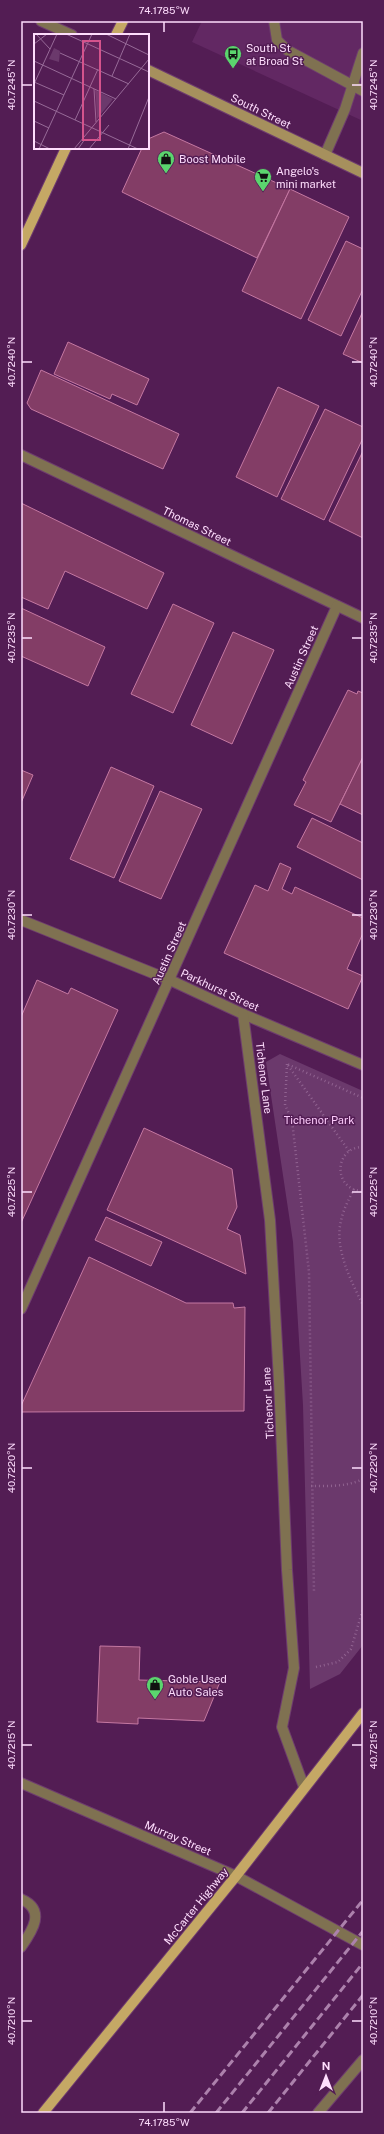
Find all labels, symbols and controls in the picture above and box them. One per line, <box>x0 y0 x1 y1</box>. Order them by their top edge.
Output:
text: 74.1785°W <box>138 4 190 16</box>
inset map <box>34 34 149 149</box>
place label: South St at Broad St <box>246 42 303 67</box>
bus stop icon: South St at Broad St <box>223 44 243 69</box>
text: 40.7245°N <box>5 60 17 110</box>
text: 40.7245°N <box>367 60 379 110</box>
street label: South Street <box>229 91 293 131</box>
shop icon: Boost Mobile <box>156 149 176 174</box>
place label: Boost Mobile <box>179 153 246 165</box>
place label: Angelo's mini market <box>276 165 336 190</box>
supermarket icon: Angelo's mini market <box>253 167 273 192</box>
text: 40.7240°N <box>5 337 17 387</box>
text: 40.7240°N <box>367 337 379 387</box>
street label: Thomas Street <box>161 504 233 548</box>
text: 40.7235°N <box>5 612 17 664</box>
text: 40.7235°N <box>367 612 379 664</box>
street label: Austin Street <box>282 624 320 690</box>
text: 40.7230°N <box>5 890 17 940</box>
text: 40.7230°N <box>367 890 379 940</box>
street label: Austin Street <box>150 920 188 986</box>
street label: Parkhurst Street <box>179 967 261 1013</box>
street label: Tichenor Lane <box>254 1041 274 1115</box>
park label: Tichenor Park <box>284 1114 354 1126</box>
text: 40.7225°N <box>5 1167 17 1217</box>
text: 40.7225°N <box>367 1167 379 1217</box>
street label: Tichenor Lane <box>260 1367 276 1439</box>
text: 40.7220°N <box>5 1443 17 1493</box>
text: 40.7220°N <box>367 1443 379 1493</box>
place label: Goble Used Auto Sales <box>168 1673 227 1698</box>
shop icon: Goble Used Auto Sales <box>145 1675 165 1700</box>
text: 40.7215°N <box>5 1721 17 1769</box>
text: 40.7215°N <box>367 1721 379 1769</box>
street label: Murray Street <box>143 1819 213 1857</box>
street label: McCarter Highway <box>161 1865 231 1947</box>
text: 40.7210°N <box>5 1997 17 2045</box>
text: 40.7210°N <box>367 1997 379 2045</box>
north arrow <box>306 2056 346 2096</box>
text: N <box>322 2060 330 2072</box>
text: 74.1785°W <box>138 2116 190 2128</box>

